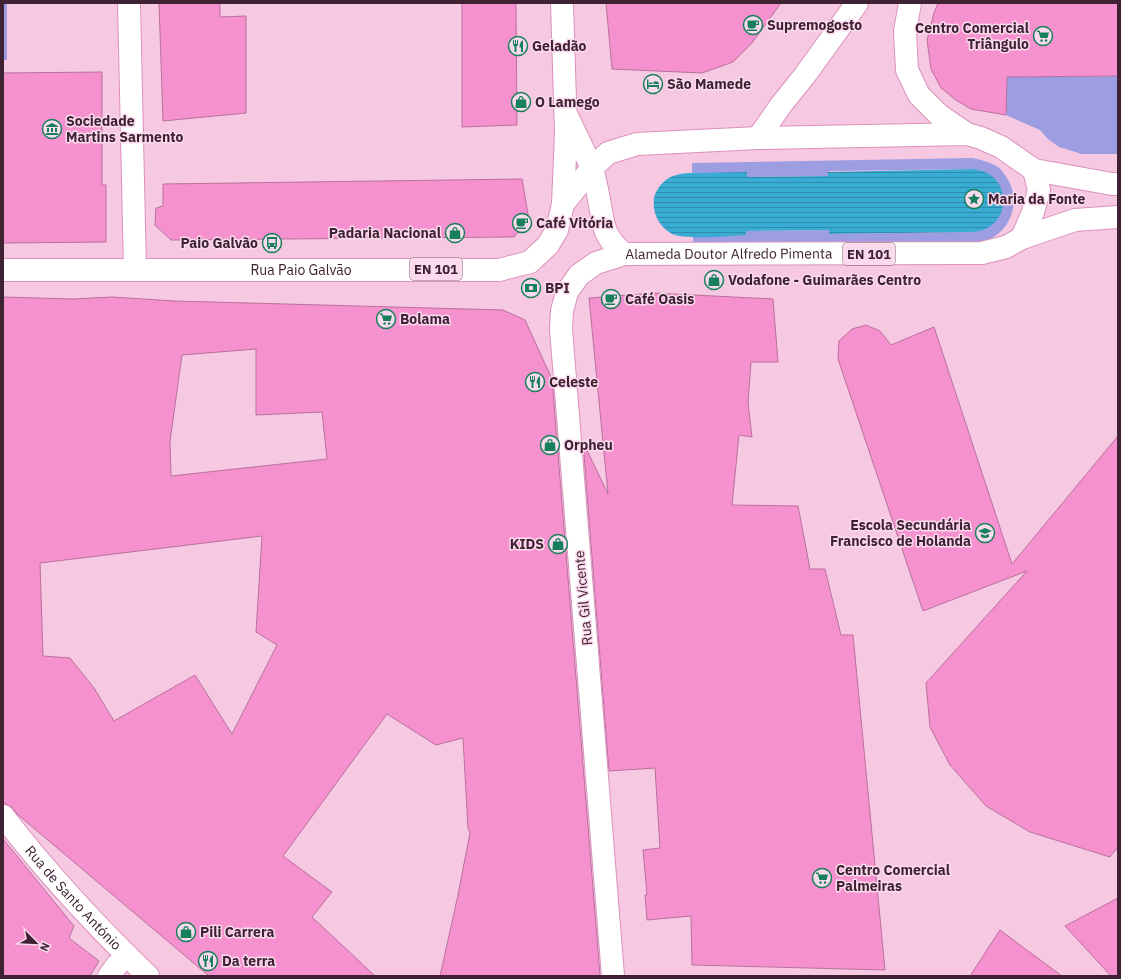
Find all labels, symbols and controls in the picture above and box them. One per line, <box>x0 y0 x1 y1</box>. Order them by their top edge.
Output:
cafe icon: Supremogosto <box>742 14 764 36</box>
place label: Supremogosto <box>767 16 862 34</box>
place label: Centro Comercial Triângulo <box>915 19 1029 53</box>
supermarket icon: Centro Comercial Triângulo <box>1032 25 1054 47</box>
restaurant icon: Geladão <box>507 35 529 57</box>
place label: Geladão <box>532 37 587 55</box>
hotel icon: São Mamede <box>642 73 664 95</box>
place label: São Mamede <box>667 75 751 93</box>
shop icon: O Lamego <box>510 91 532 113</box>
place label: O Lamego <box>535 93 600 111</box>
place label: Sociedade Martins Sarmento <box>66 112 184 146</box>
museum icon: Sociedade Martins Sarmento <box>41 118 63 140</box>
place icon: Maria da Fonte <box>963 188 985 210</box>
place label: Maria da Fonte <box>988 190 1085 208</box>
cafe icon: Café Vitória <box>511 212 533 234</box>
place label: Café Vitória <box>536 214 613 232</box>
shop icon: Padaria Nacional <box>444 222 466 244</box>
place label: Padaria Nacional <box>329 224 441 242</box>
bus stop icon: Paio Galvão <box>261 232 283 254</box>
place label: Paio Galvão <box>180 234 258 252</box>
road number: EN 101 <box>843 243 895 265</box>
street label: Alameda Doutor Alfredo Pimenta <box>625 244 833 263</box>
road number: EN 101 <box>410 258 462 280</box>
street label: Rua Paio Galvão <box>250 261 352 279</box>
shop icon: Vodafone - Guimarães Centro <box>703 269 725 291</box>
place label: Vodafone - Guimarães Centro <box>728 271 921 289</box>
bank icon: BPI <box>520 277 542 299</box>
place label: BPI <box>545 279 570 297</box>
cafe icon: Café Oasis <box>600 288 622 310</box>
place label: Café Oasis <box>625 290 694 308</box>
supermarket icon: Bolama <box>375 308 397 330</box>
place label: Bolama <box>400 310 450 328</box>
restaurant icon: Celeste <box>524 371 546 393</box>
place label: Celeste <box>549 373 598 391</box>
shop icon: Orpheu <box>539 434 561 456</box>
place label: Orpheu <box>564 436 613 454</box>
place label: Escola Secundária Francisco de Holanda <box>830 516 971 550</box>
school or university icon: Escola Secundária Francisco de Holanda <box>974 522 996 544</box>
shop icon: KIDS <box>547 533 569 555</box>
place label: KIDS <box>510 535 544 553</box>
street label: Rua Gil Vicente <box>570 549 596 646</box>
street label: Rua de Santo António <box>21 842 126 954</box>
place label: Centro Comercial Palmeiras <box>836 861 950 895</box>
supermarket icon: Centro Comercial Palmeiras <box>811 867 833 889</box>
shop icon: Pili Carrera <box>175 921 197 943</box>
north arrow <box>16 923 56 963</box>
place label: Pili Carrera <box>200 923 274 941</box>
text: N <box>37 941 53 954</box>
restaurant icon: Da terra <box>197 950 219 972</box>
place label: Da terra <box>222 952 275 970</box>

